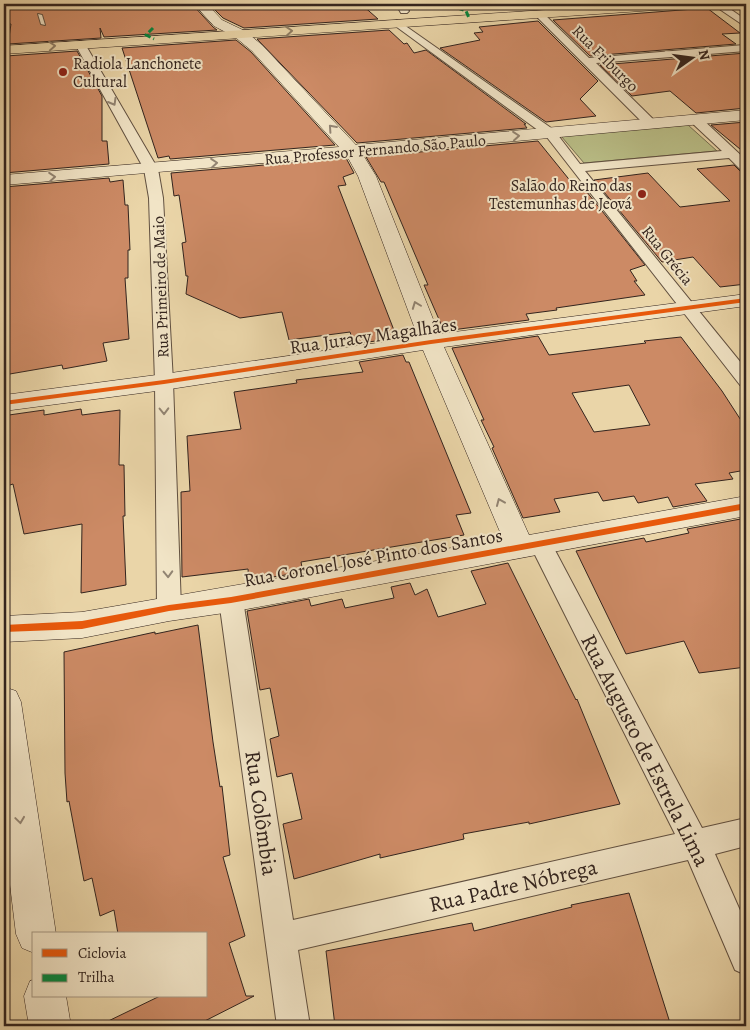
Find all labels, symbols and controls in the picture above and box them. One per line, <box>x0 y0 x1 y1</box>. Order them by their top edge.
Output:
street label: Rua Friburgo <box>567 21 643 97</box>
one-way arrow <box>285 25 293 36</box>
north arrow <box>668 32 718 82</box>
one-way arrow <box>49 41 57 52</box>
text: N <box>694 48 715 62</box>
place label: Radiola Lanchonete Cultural <box>73 53 202 93</box>
marker: Radiola Lanchonete Cultural <box>57 66 69 78</box>
one-way arrow <box>106 97 116 106</box>
one-way arrow <box>328 125 337 134</box>
street label: Rua Professor Fernando São Paulo <box>263 129 487 171</box>
one-way arrow <box>512 131 520 142</box>
one-way arrow <box>211 158 219 169</box>
one-way arrow <box>49 171 57 182</box>
place label: Salão do Reino das Testemunhas de Jeová <box>489 175 633 215</box>
marker: Salão do Reino das Testemunhas de Jeová <box>636 188 648 200</box>
street label: Rua Primeiro de Maio <box>148 215 174 358</box>
street label: Rua Grécia <box>636 221 698 290</box>
one-way arrow <box>412 301 422 309</box>
street label: Rua Juracy Magalhães <box>288 311 459 361</box>
one-way arrow <box>159 408 169 416</box>
one-way arrow <box>496 499 506 507</box>
street label: Rua Coronel José Pinto dos Santos <box>242 522 505 594</box>
one-way arrow <box>162 570 173 578</box>
street label: Rua Augusto de Estrela Lima <box>573 629 717 872</box>
street label: Rua Colômbia <box>237 749 285 878</box>
one-way arrow <box>15 816 25 824</box>
street label: Rua Padre Nóbrega <box>426 852 601 920</box>
legend <box>32 932 208 998</box>
text: Ciclovia <box>78 943 126 963</box>
text: Trilha <box>78 967 114 987</box>

